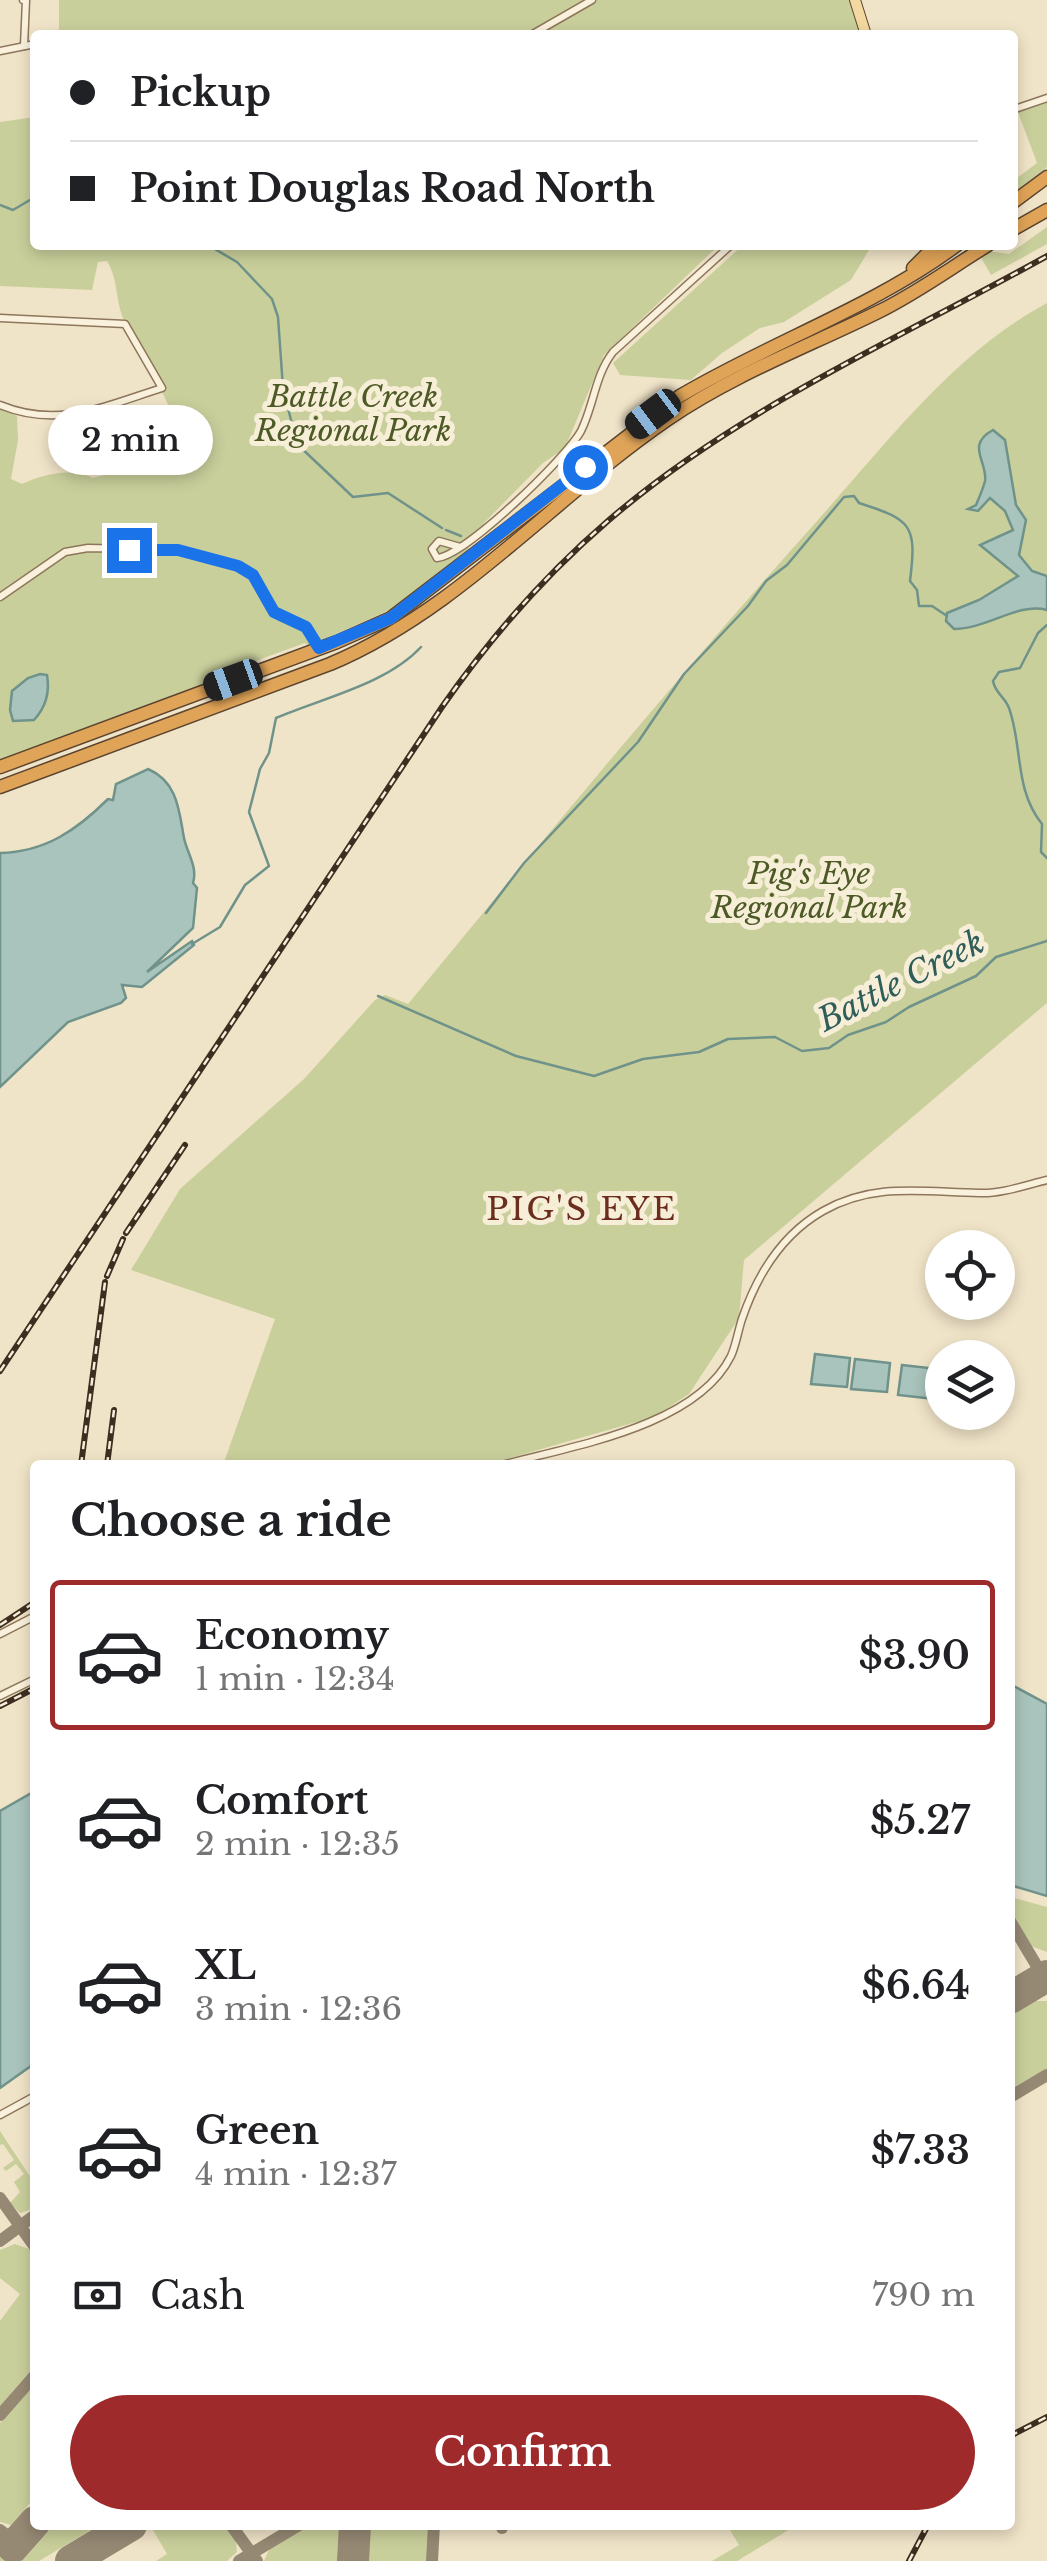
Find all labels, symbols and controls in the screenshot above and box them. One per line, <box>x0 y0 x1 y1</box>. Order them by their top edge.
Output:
text: Pickup <box>130 69 271 116</box>
text: Point Douglas Road North <box>130 165 655 212</box>
park label: Battle Creek Regional Park <box>254 378 451 449</box>
car <box>620 384 686 444</box>
callout: 2 min <box>46 405 212 475</box>
text: 2 min <box>81 420 180 460</box>
route start <box>563 445 608 490</box>
route end <box>107 528 152 573</box>
car <box>200 656 266 704</box>
park label: Pig's Eye Regional Park <box>710 855 907 926</box>
water label: Battle Creek <box>810 922 991 1040</box>
district label: PIG'S EYE <box>486 1189 678 1229</box>
map controls <box>925 1230 1015 1430</box>
button: locate <box>925 1230 1015 1320</box>
button: layers <box>925 1340 1015 1430</box>
text: Choose a ride <box>70 1492 392 1548</box>
icon: car <box>75 1610 165 1700</box>
text: Economy <box>195 1612 389 1659</box>
text: $3.90 <box>858 1632 970 1679</box>
text: 1 min · 12:34 <box>195 1659 395 1699</box>
icon: car <box>75 1775 165 1865</box>
text: Comfort <box>195 1777 368 1824</box>
text: $5.27 <box>870 1797 970 1844</box>
text: 2 min · 12:35 <box>195 1824 400 1864</box>
icon: car <box>75 1940 165 2030</box>
text: XL <box>195 1942 256 1989</box>
text: $6.64 <box>862 1962 970 2009</box>
text: 3 min · 12:36 <box>195 1989 402 2029</box>
icon: car <box>75 2105 165 2195</box>
text: Green <box>195 2107 319 2154</box>
text: $7.33 <box>871 2127 970 2174</box>
text: 4 min · 12:37 <box>195 2154 397 2194</box>
icon: cash <box>70 2268 125 2323</box>
text: Cash <box>150 2272 245 2319</box>
text: 790 m <box>872 2275 975 2315</box>
button: Confirm <box>70 2395 975 2510</box>

